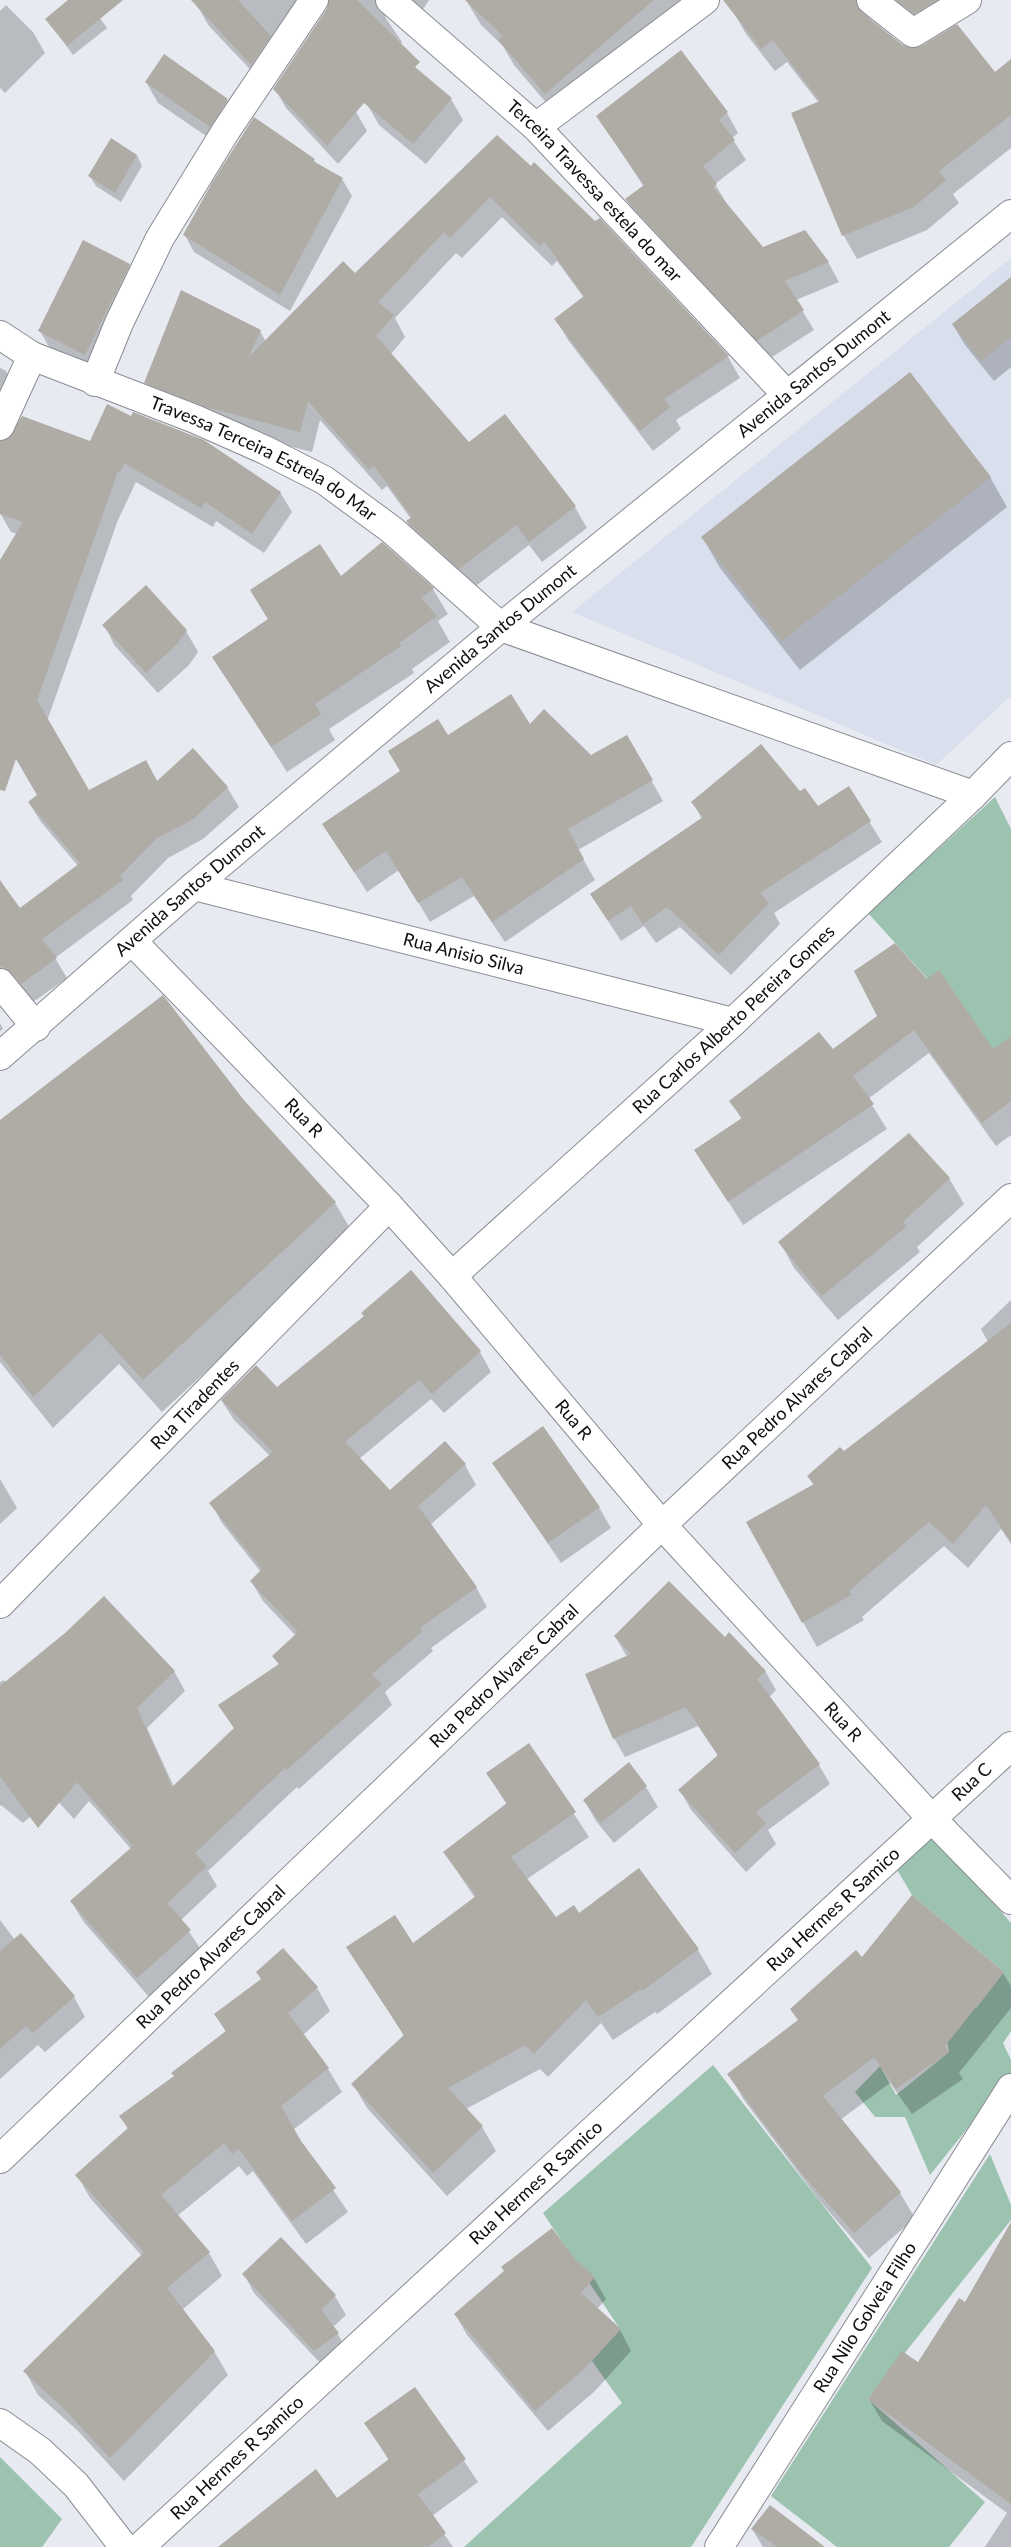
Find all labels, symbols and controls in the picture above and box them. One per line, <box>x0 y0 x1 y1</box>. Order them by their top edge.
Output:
street label: Terceira Travessa estela do mar <box>503 95 687 286</box>
street label: Avenida Santos Dumont <box>732 304 895 442</box>
street label: Travessa Terceira Estrela do Mar <box>147 391 382 525</box>
street label: Avenida Santos Dumont <box>419 558 581 697</box>
street label: Avenida Santos Dumont <box>110 819 269 960</box>
street label: Rua Carlos Alberto Pereira Gomes <box>627 920 839 1118</box>
street label: Rua Anisio Silva <box>401 927 526 979</box>
street label: Rua R <box>280 1093 329 1142</box>
street label: Rua Pedro Alvares Cabral <box>717 1322 876 1473</box>
street label: Rua Tiradentes <box>145 1354 243 1453</box>
street label: Rua R <box>551 1395 598 1444</box>
street label: Rua Pedro Alvares Cabral <box>424 1599 583 1752</box>
street label: Rua R <box>820 1697 868 1746</box>
street label: Rua C <box>946 1757 996 1805</box>
street label: Rua Hermes R Samico <box>762 1842 904 1975</box>
street label: Rua Pedro Alvares Cabral <box>131 1880 289 2033</box>
street label: Rua Hermes R Samico <box>464 2115 606 2249</box>
street label: Rua Nilo Golveia Filho <box>808 2237 920 2396</box>
street label: Rua Hermes R Samico <box>165 2390 308 2524</box>

